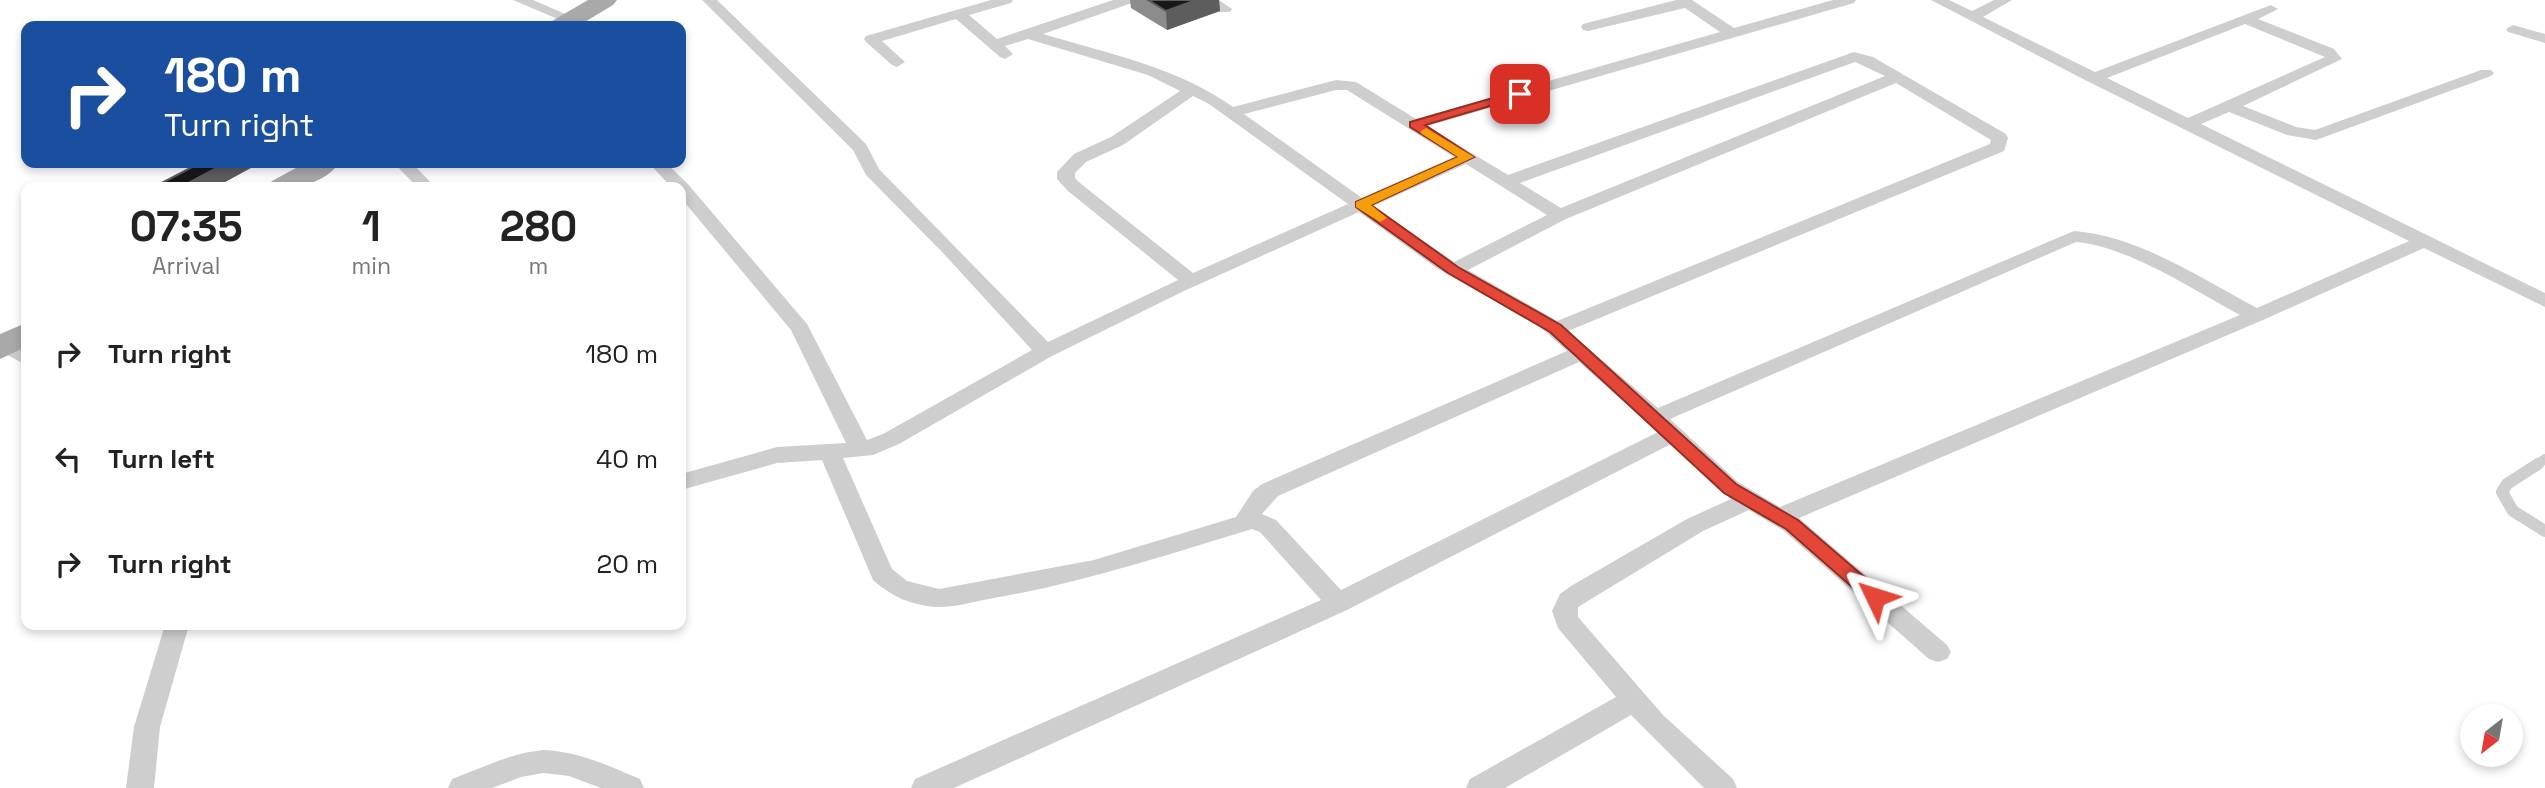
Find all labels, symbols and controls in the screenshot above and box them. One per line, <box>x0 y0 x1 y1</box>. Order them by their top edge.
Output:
text: 180 m <box>164 44 302 106</box>
icon: right <box>49 49 140 140</box>
pin <box>1490 64 1550 124</box>
icon: arrive <box>1501 75 1539 113</box>
text: Turn right <box>164 105 314 145</box>
text: 07:35 <box>130 200 243 253</box>
text: 1 <box>362 200 381 253</box>
text: 280 <box>500 200 577 253</box>
text: Arrival <box>152 251 220 281</box>
text: min <box>352 251 391 281</box>
text: m <box>529 251 548 281</box>
icon: right <box>49 335 87 373</box>
text: Turn right <box>108 337 232 371</box>
text: 180 m <box>585 337 658 371</box>
icon: left <box>49 440 87 478</box>
text: Turn left <box>108 442 215 476</box>
text: 40 m <box>596 442 658 476</box>
icon: right <box>49 545 87 583</box>
text: Turn right <box>108 547 232 581</box>
text: 20 m <box>597 547 658 581</box>
position arrow <box>1838 560 1912 634</box>
north arrow <box>2460 704 2524 766</box>
map controls <box>2460 704 2523 767</box>

